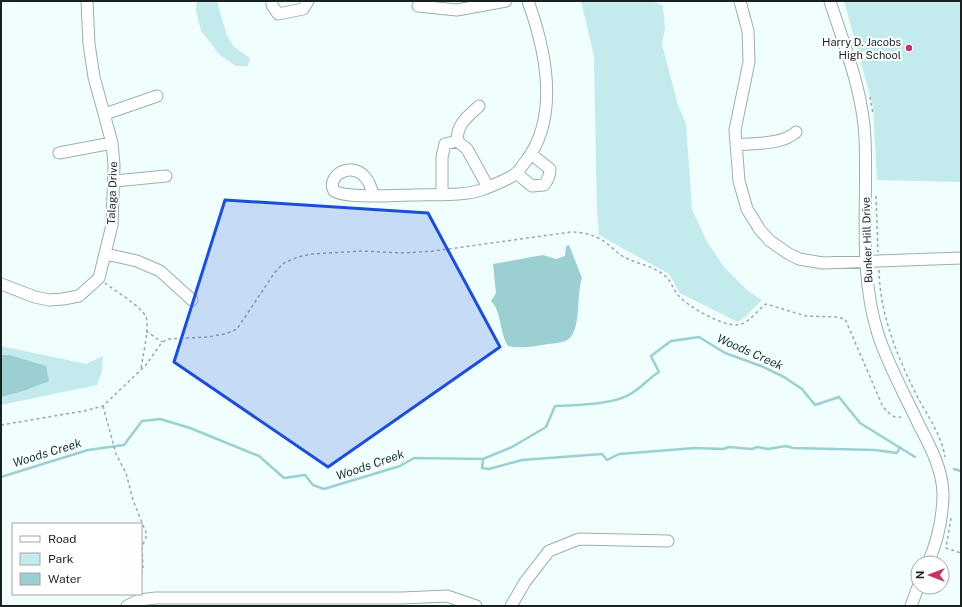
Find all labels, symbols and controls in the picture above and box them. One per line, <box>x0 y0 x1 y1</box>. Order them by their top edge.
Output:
place label: Harry D. Jacobs High School <box>822 36 901 61</box>
marker: Harry D. Jacobs High School <box>904 43 914 53</box>
street label: Talaga Drive <box>105 161 119 225</box>
street label: Bunker Hill Drive <box>860 197 874 283</box>
water label: Woods Creek <box>715 331 786 373</box>
water label: Woods Creek <box>11 436 83 470</box>
water label: Woods Creek <box>334 447 406 483</box>
legend <box>12 523 142 595</box>
text: Road <box>48 532 76 546</box>
text: Park <box>48 552 74 566</box>
north arrow <box>910 555 950 595</box>
text: N <box>914 571 926 579</box>
text: Water <box>48 572 82 586</box>

